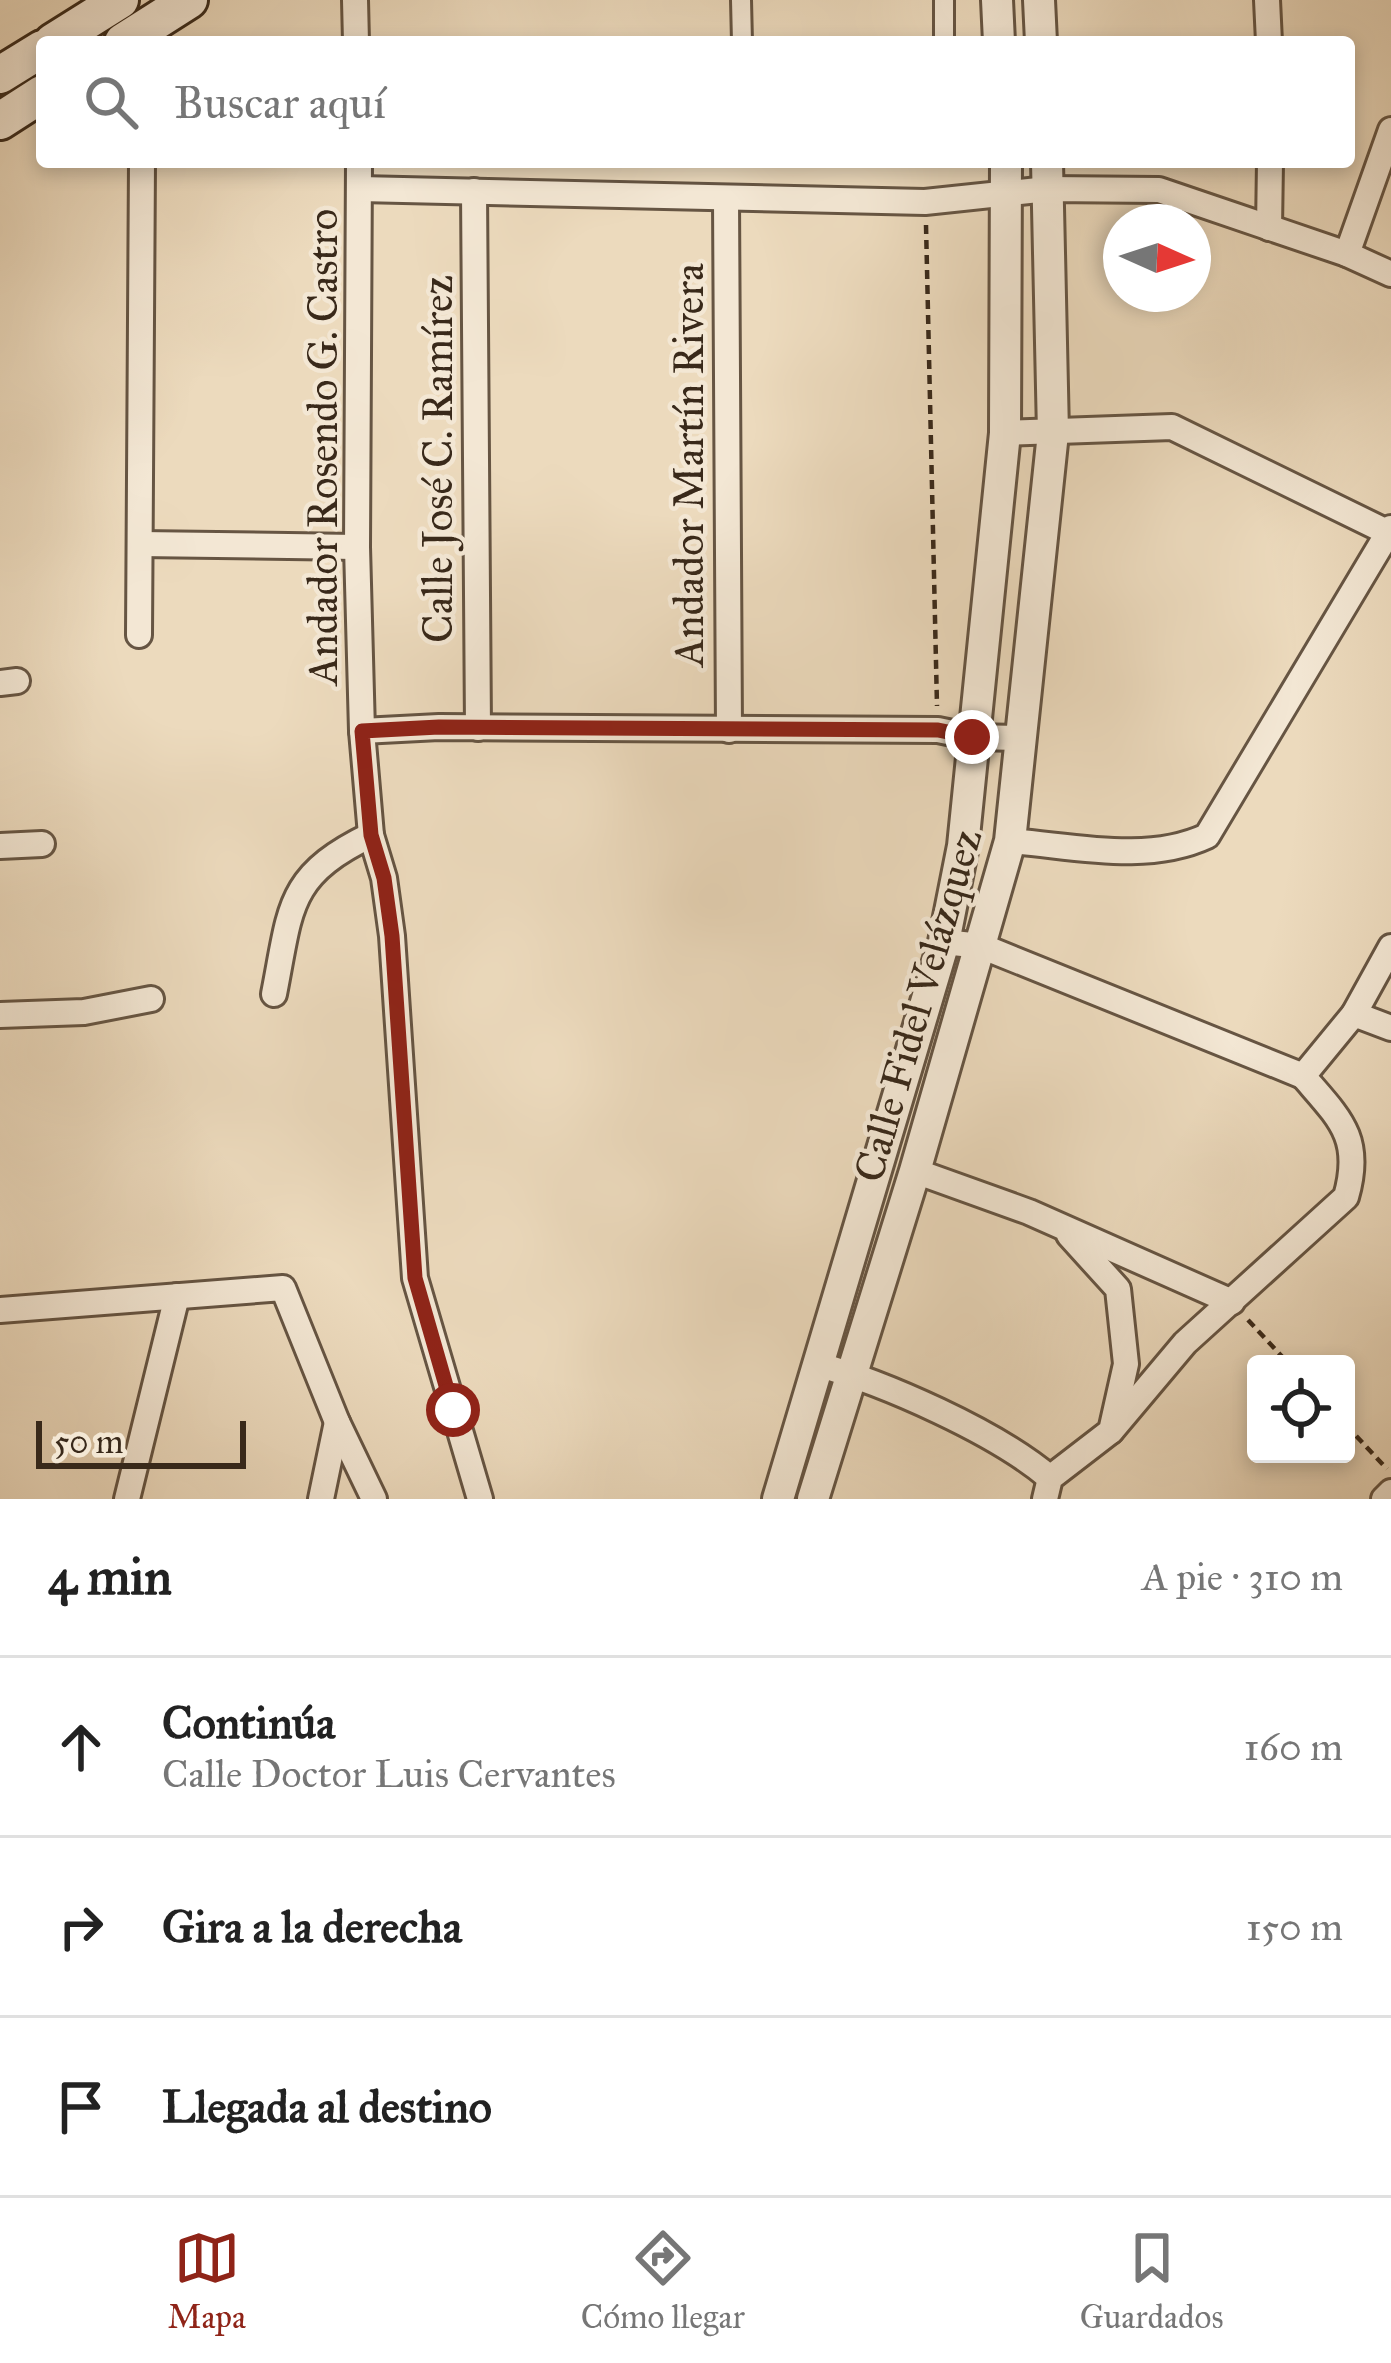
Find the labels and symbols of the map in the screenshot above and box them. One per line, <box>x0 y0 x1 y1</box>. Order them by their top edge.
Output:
north arrow <box>1103 204 1211 312</box>
street label: Andador Rosendo G. Castro <box>297 209 349 687</box>
street label: Andador Martín Rivera <box>663 263 715 669</box>
street label: Calle José C. Ramírez <box>412 275 464 643</box>
route end <box>945 710 999 764</box>
street label: Calle Fidel Velázquez <box>843 823 993 1188</box>
route start <box>426 1383 480 1437</box>
scale bar <box>36 1415 246 1468</box>

